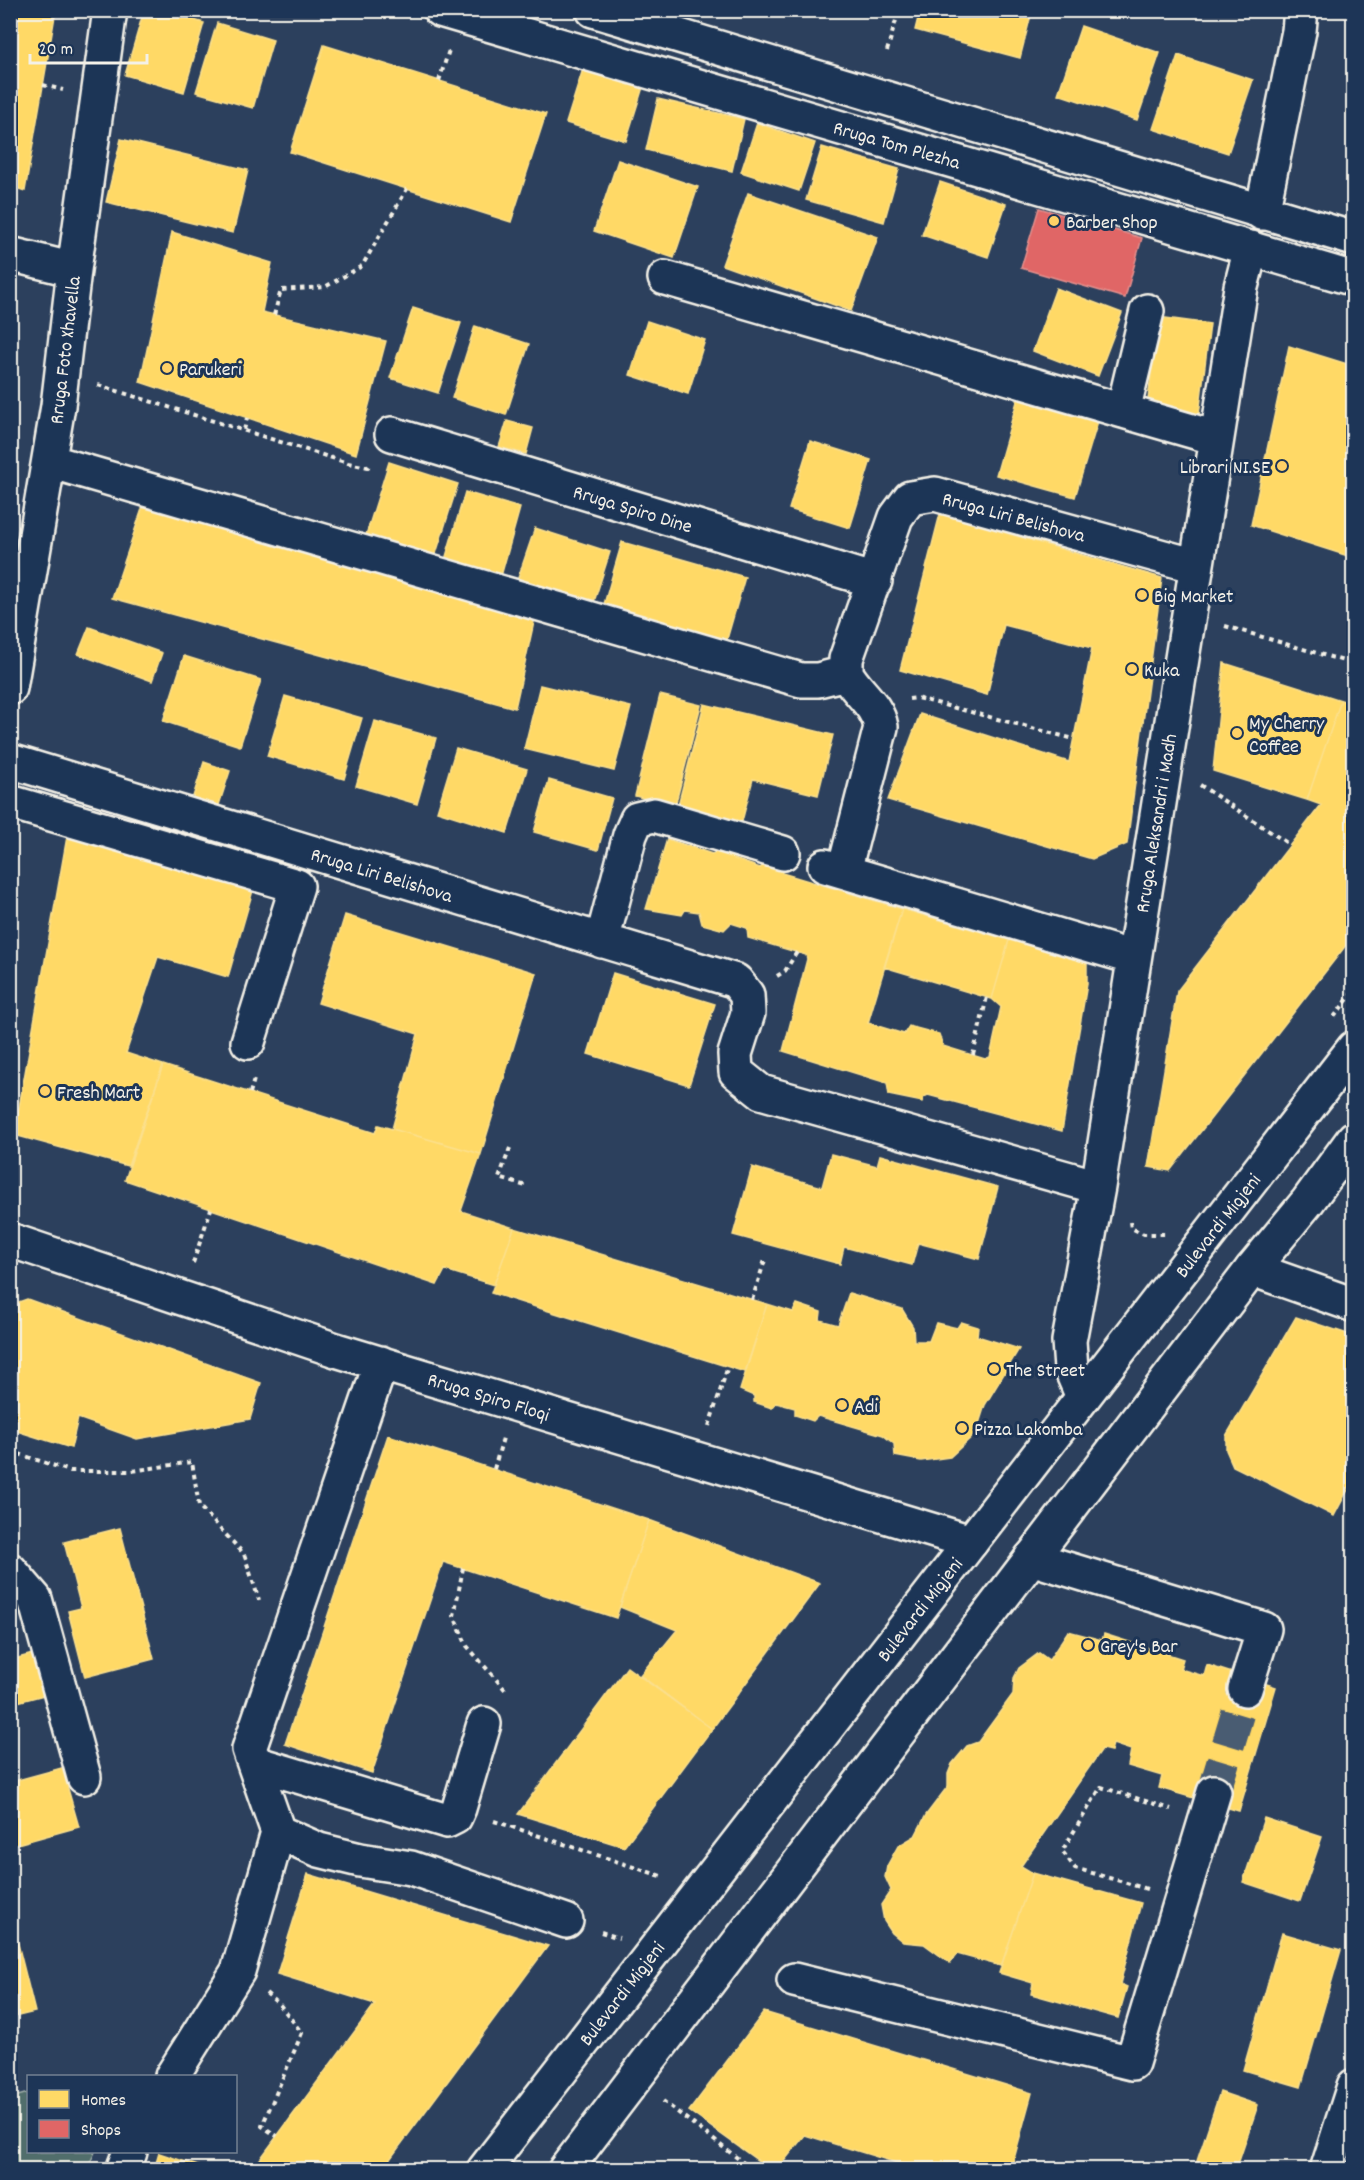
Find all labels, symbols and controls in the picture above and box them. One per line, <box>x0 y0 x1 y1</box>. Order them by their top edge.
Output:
scale bar <box>30 27 147 65</box>
text: 20 m <box>39 38 73 63</box>
street label: Rruga Tom Plezha <box>829 115 963 179</box>
place label: Barber Shop <box>1066 210 1158 238</box>
marker: Barber Shop <box>1047 214 1061 228</box>
street label: Rruga Foto Xhavella <box>44 274 90 426</box>
place label: Parukeri <box>179 357 242 385</box>
marker: Parukeri <box>160 361 174 375</box>
place label: Librari NI.SE <box>1180 455 1270 483</box>
marker: Librari NI.SE <box>1275 459 1289 473</box>
street label: Rruga Spiro Dine <box>569 479 695 542</box>
street label: Rruga Liri Belishova <box>939 486 1088 552</box>
place label: Big Market <box>1154 584 1233 612</box>
marker: Big Market <box>1135 588 1149 602</box>
place label: Kuka <box>1144 658 1180 686</box>
marker: Kuka <box>1125 662 1139 676</box>
place label: My Cherry Coffee <box>1249 711 1325 762</box>
marker: My Cherry Coffee <box>1230 726 1244 740</box>
street label: Rruga Aleksandri i Madh <box>1130 732 1186 915</box>
street label: Rruga Liri Belishova <box>307 842 456 912</box>
place label: Fresh Mart <box>57 1080 140 1108</box>
marker: Fresh Mart <box>38 1084 52 1098</box>
street label: Bulevardi Migjeni <box>1170 1169 1269 1285</box>
place label: The Street <box>1006 1358 1085 1386</box>
marker: The Street <box>987 1362 1001 1376</box>
street label: Rruga Spiro Floqi <box>424 1367 553 1431</box>
place label: Adi <box>854 1394 878 1422</box>
marker: Adi <box>835 1398 849 1412</box>
place label: Pizza Lakomba <box>974 1417 1083 1445</box>
marker: Pizza Lakomba <box>955 1421 969 1435</box>
street label: Bulevardi Migjeni <box>872 1553 971 1669</box>
place label: Grey's Bar <box>1100 1634 1178 1662</box>
marker: Grey's Bar <box>1081 1638 1095 1652</box>
street label: Bulevardi Migjeni <box>574 1937 673 2053</box>
legend <box>27 2075 237 2153</box>
text: Homes <box>81 2089 126 2114</box>
text: Shops <box>81 2119 121 2144</box>

